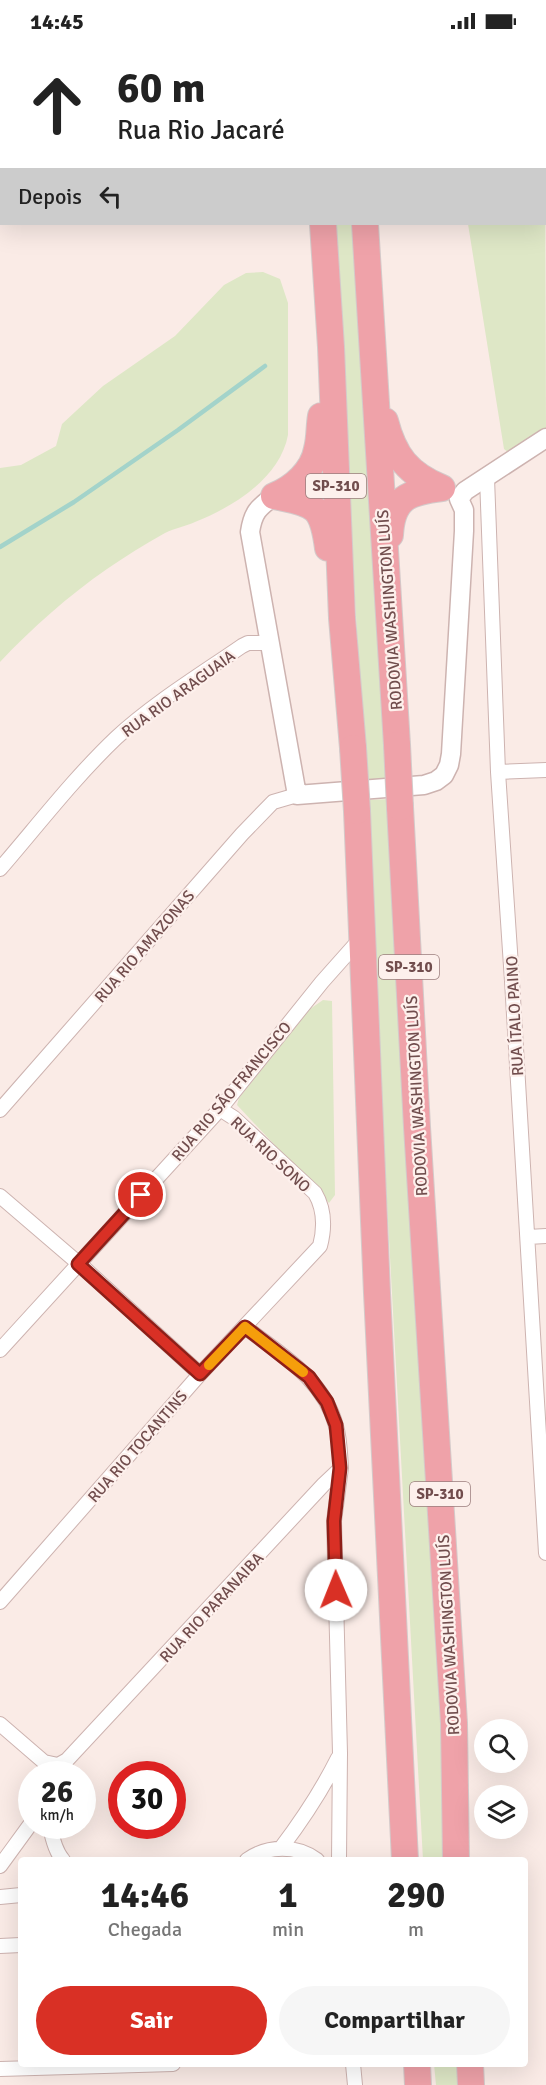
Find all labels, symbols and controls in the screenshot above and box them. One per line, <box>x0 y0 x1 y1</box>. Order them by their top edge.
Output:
text: 14:45 <box>30 8 84 35</box>
text: 60 m <box>117 63 206 114</box>
icon: ahead <box>18 66 96 144</box>
text: Rua Rio Jacaré <box>117 114 285 147</box>
icon: left <box>94 180 127 213</box>
text: Depois <box>18 183 82 210</box>
road number: SP-310 <box>306 474 366 498</box>
street label: RODOVIA WASHINGTON LUÍS <box>373 509 407 711</box>
street label: RUA RIO ARAGUAIA <box>118 646 239 742</box>
street label: RUA RIO AMAZONAS <box>90 886 199 1007</box>
road number: SP-310 <box>379 955 439 979</box>
street label: RUA ÍTALO PAINO <box>502 955 528 1077</box>
street label: RODOVIA WASHINGTON LUÍS <box>402 995 432 1197</box>
street label: RUA RIO SÃO FRANCISCO <box>168 1018 296 1165</box>
street label: RUA RIO SONO <box>226 1113 315 1197</box>
pin <box>115 1169 166 1220</box>
icon: arrive <box>124 1178 157 1211</box>
street label: RUA RIO TOCANTINS <box>84 1386 192 1507</box>
road number: SP-310 <box>410 1482 470 1506</box>
street label: RODOVIA WASHINGTON LUÍS <box>434 1534 464 1736</box>
street label: RUA RIO PARANAIBA <box>155 1548 268 1667</box>
position arrow <box>304 1558 368 1622</box>
map controls <box>474 1719 528 1839</box>
button: search <box>474 1719 528 1773</box>
speed limit sign: 30 <box>108 1761 186 1839</box>
text: 26 <box>41 1774 73 1811</box>
button: layers <box>474 1785 528 1839</box>
text: km/h <box>40 1806 74 1824</box>
text: 14:46 <box>101 1873 189 1918</box>
text: 1 <box>278 1873 298 1918</box>
text: 290 <box>387 1873 445 1918</box>
text: Chegada <box>108 1917 182 1942</box>
text: min <box>272 1917 304 1942</box>
text: m <box>408 1917 424 1942</box>
button: Sair <box>36 1986 267 2055</box>
button: Compartilhar <box>279 1986 510 2055</box>

